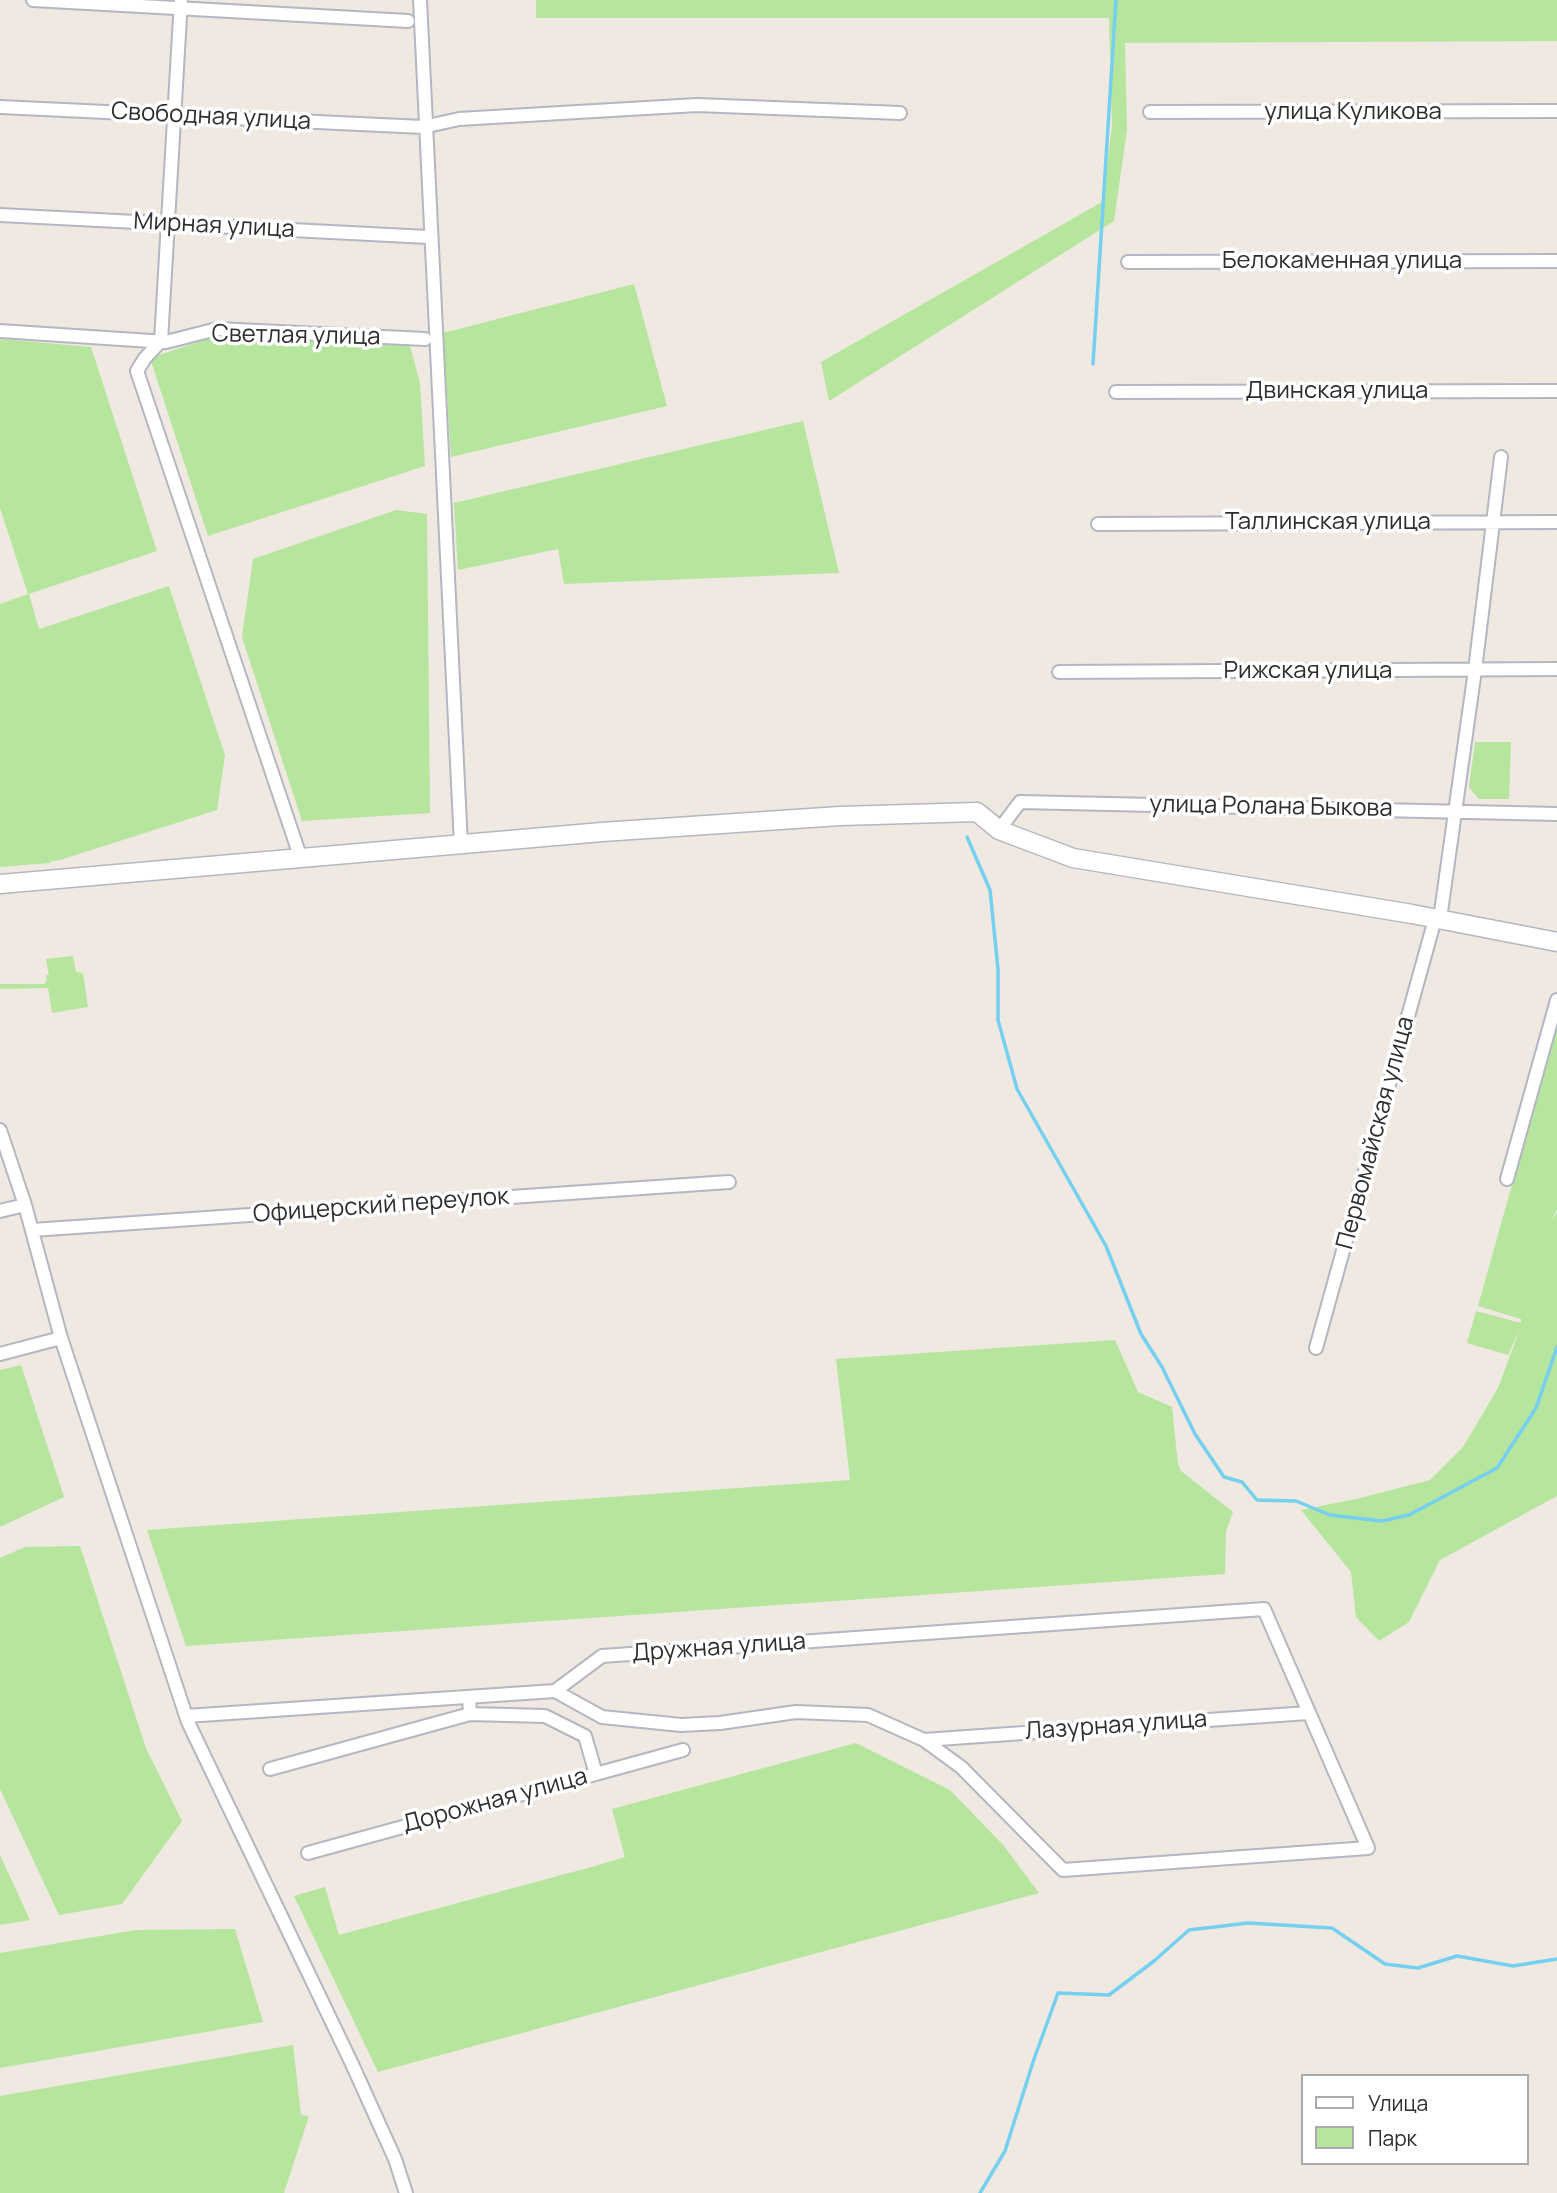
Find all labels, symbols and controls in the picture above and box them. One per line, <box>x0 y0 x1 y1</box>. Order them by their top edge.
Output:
street label: Свободная улица <box>110 97 312 137</box>
street label: улица Куликова <box>1264 98 1442 126</box>
street label: Мирная улица <box>133 207 295 245</box>
street label: Белокаменная улица <box>1222 247 1462 275</box>
street label: Светлая улица <box>211 320 381 352</box>
street label: Двинская улица <box>1246 377 1428 405</box>
street label: Таллинская улица <box>1225 508 1431 536</box>
street label: Рижская улица <box>1224 657 1392 685</box>
street label: улица Ролана Быкова <box>1149 790 1393 824</box>
street label: Первомайская улица <box>1331 1013 1421 1253</box>
street label: Офицерский переулок <box>252 1183 510 1229</box>
street label: Дружная улица <box>631 1628 807 1668</box>
street label: Лазурная улица <box>1024 1705 1208 1747</box>
street label: Дорожная улица <box>399 1762 591 1840</box>
legend <box>1302 2074 1529 2165</box>
text: Улица <box>1368 2089 1428 2117</box>
text: Парк <box>1368 2124 1417 2152</box>

